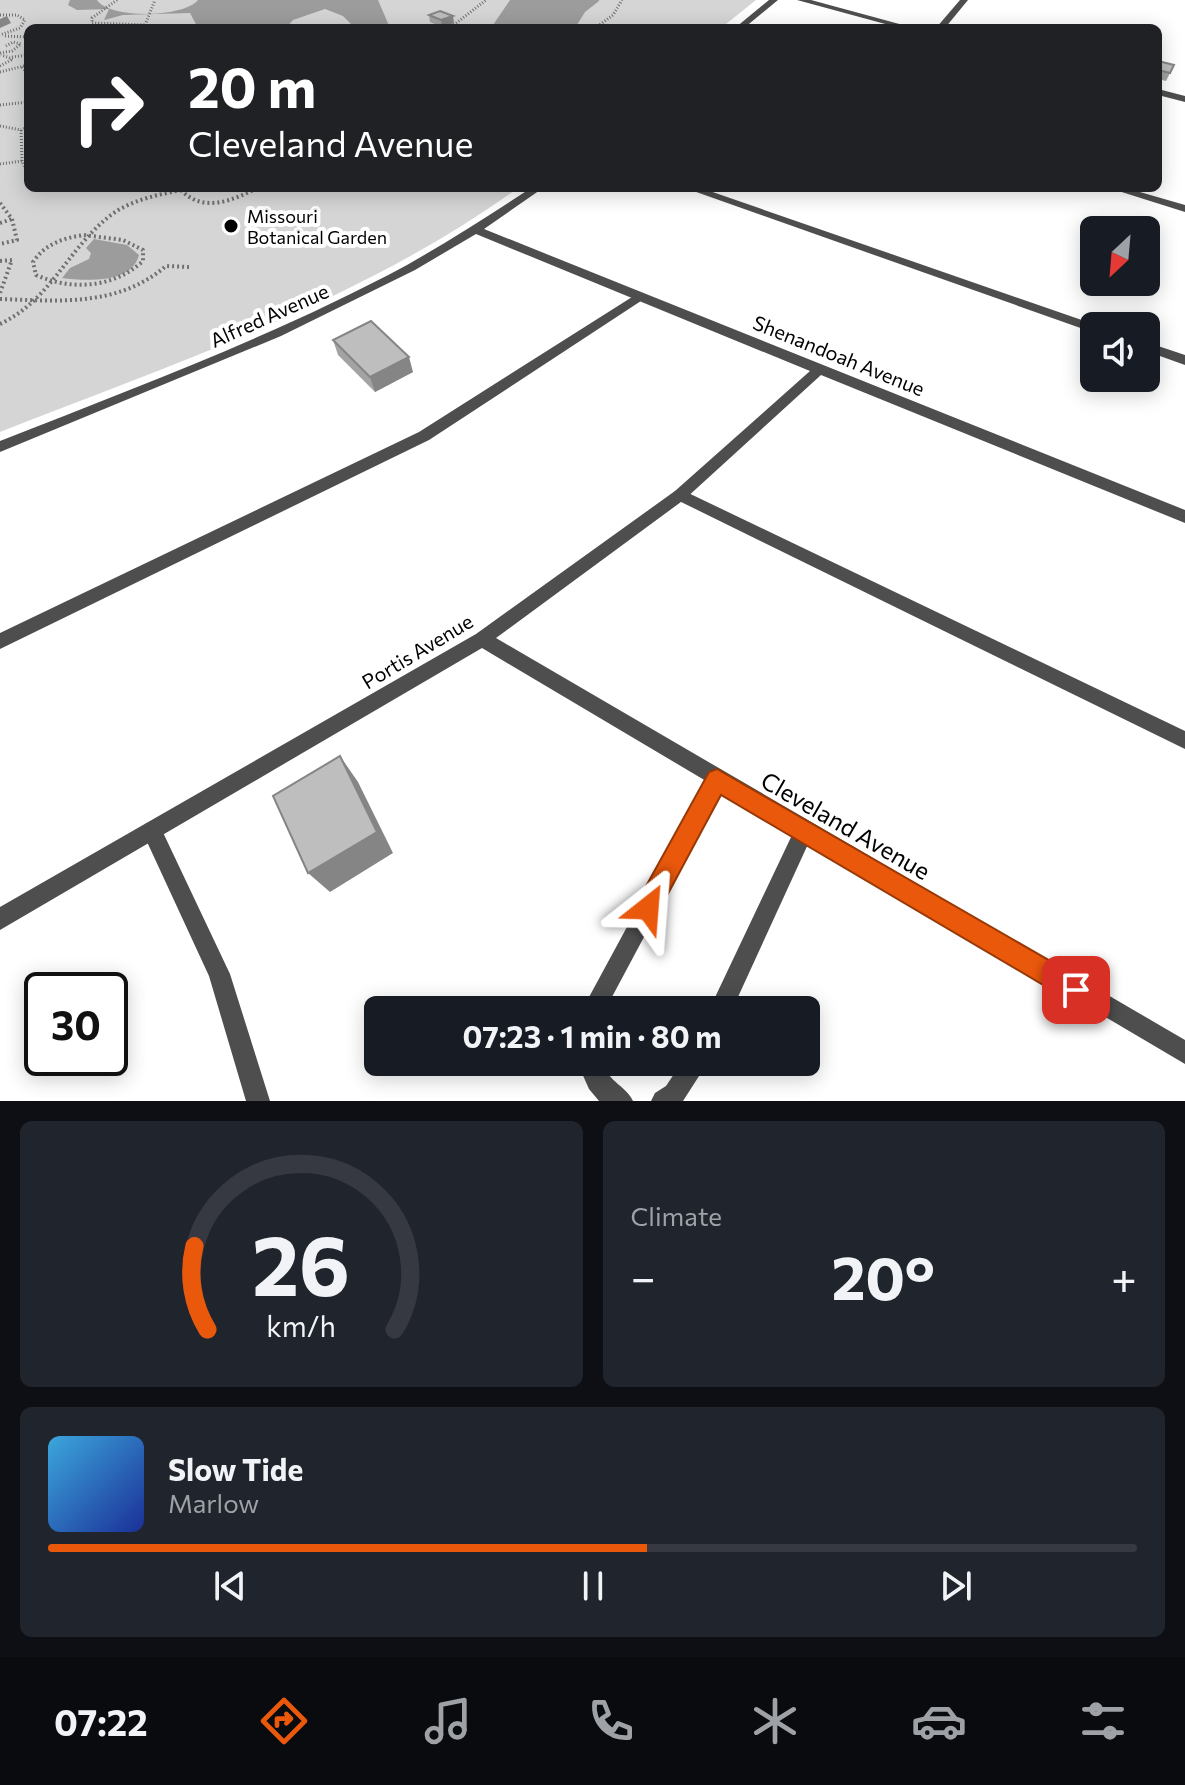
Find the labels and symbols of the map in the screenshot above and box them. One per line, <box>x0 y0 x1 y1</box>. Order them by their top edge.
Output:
place label: Missouri Botanical Garden <box>247 205 387 248</box>
north arrow <box>1080 216 1160 296</box>
marker: Missouri Botanical Garden <box>222 217 240 235</box>
street label: Alfred Avenue <box>206 278 332 352</box>
street label: Shenandoah Avenue <box>750 310 928 400</box>
street label: Portis Avenue <box>357 608 477 694</box>
street label: Cleveland Avenue <box>756 765 936 885</box>
position arrow <box>606 866 690 950</box>
pin <box>1042 956 1110 1024</box>
speed limit sign: 30 <box>24 972 128 1076</box>

